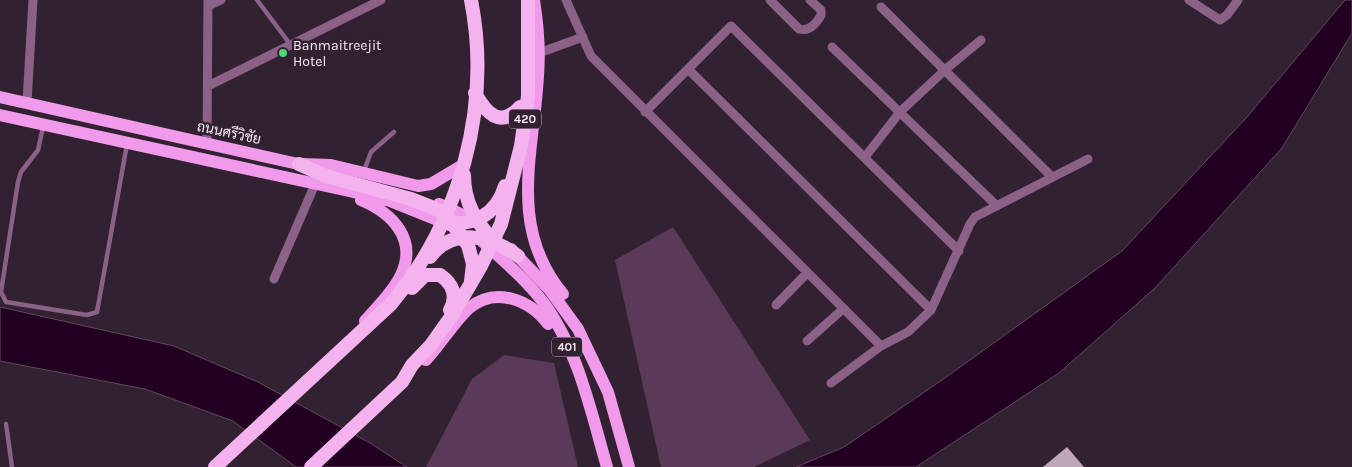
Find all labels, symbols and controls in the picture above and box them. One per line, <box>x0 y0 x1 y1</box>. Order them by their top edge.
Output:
place label: Banmaitreejit Hotel <box>293 37 381 70</box>
marker: Banmaitreejit Hotel <box>277 47 289 59</box>
road number: 420 <box>509 110 541 128</box>
street label: ถนนศรีวิชัย <box>196 117 263 148</box>
road number: 401 <box>552 338 582 357</box>

